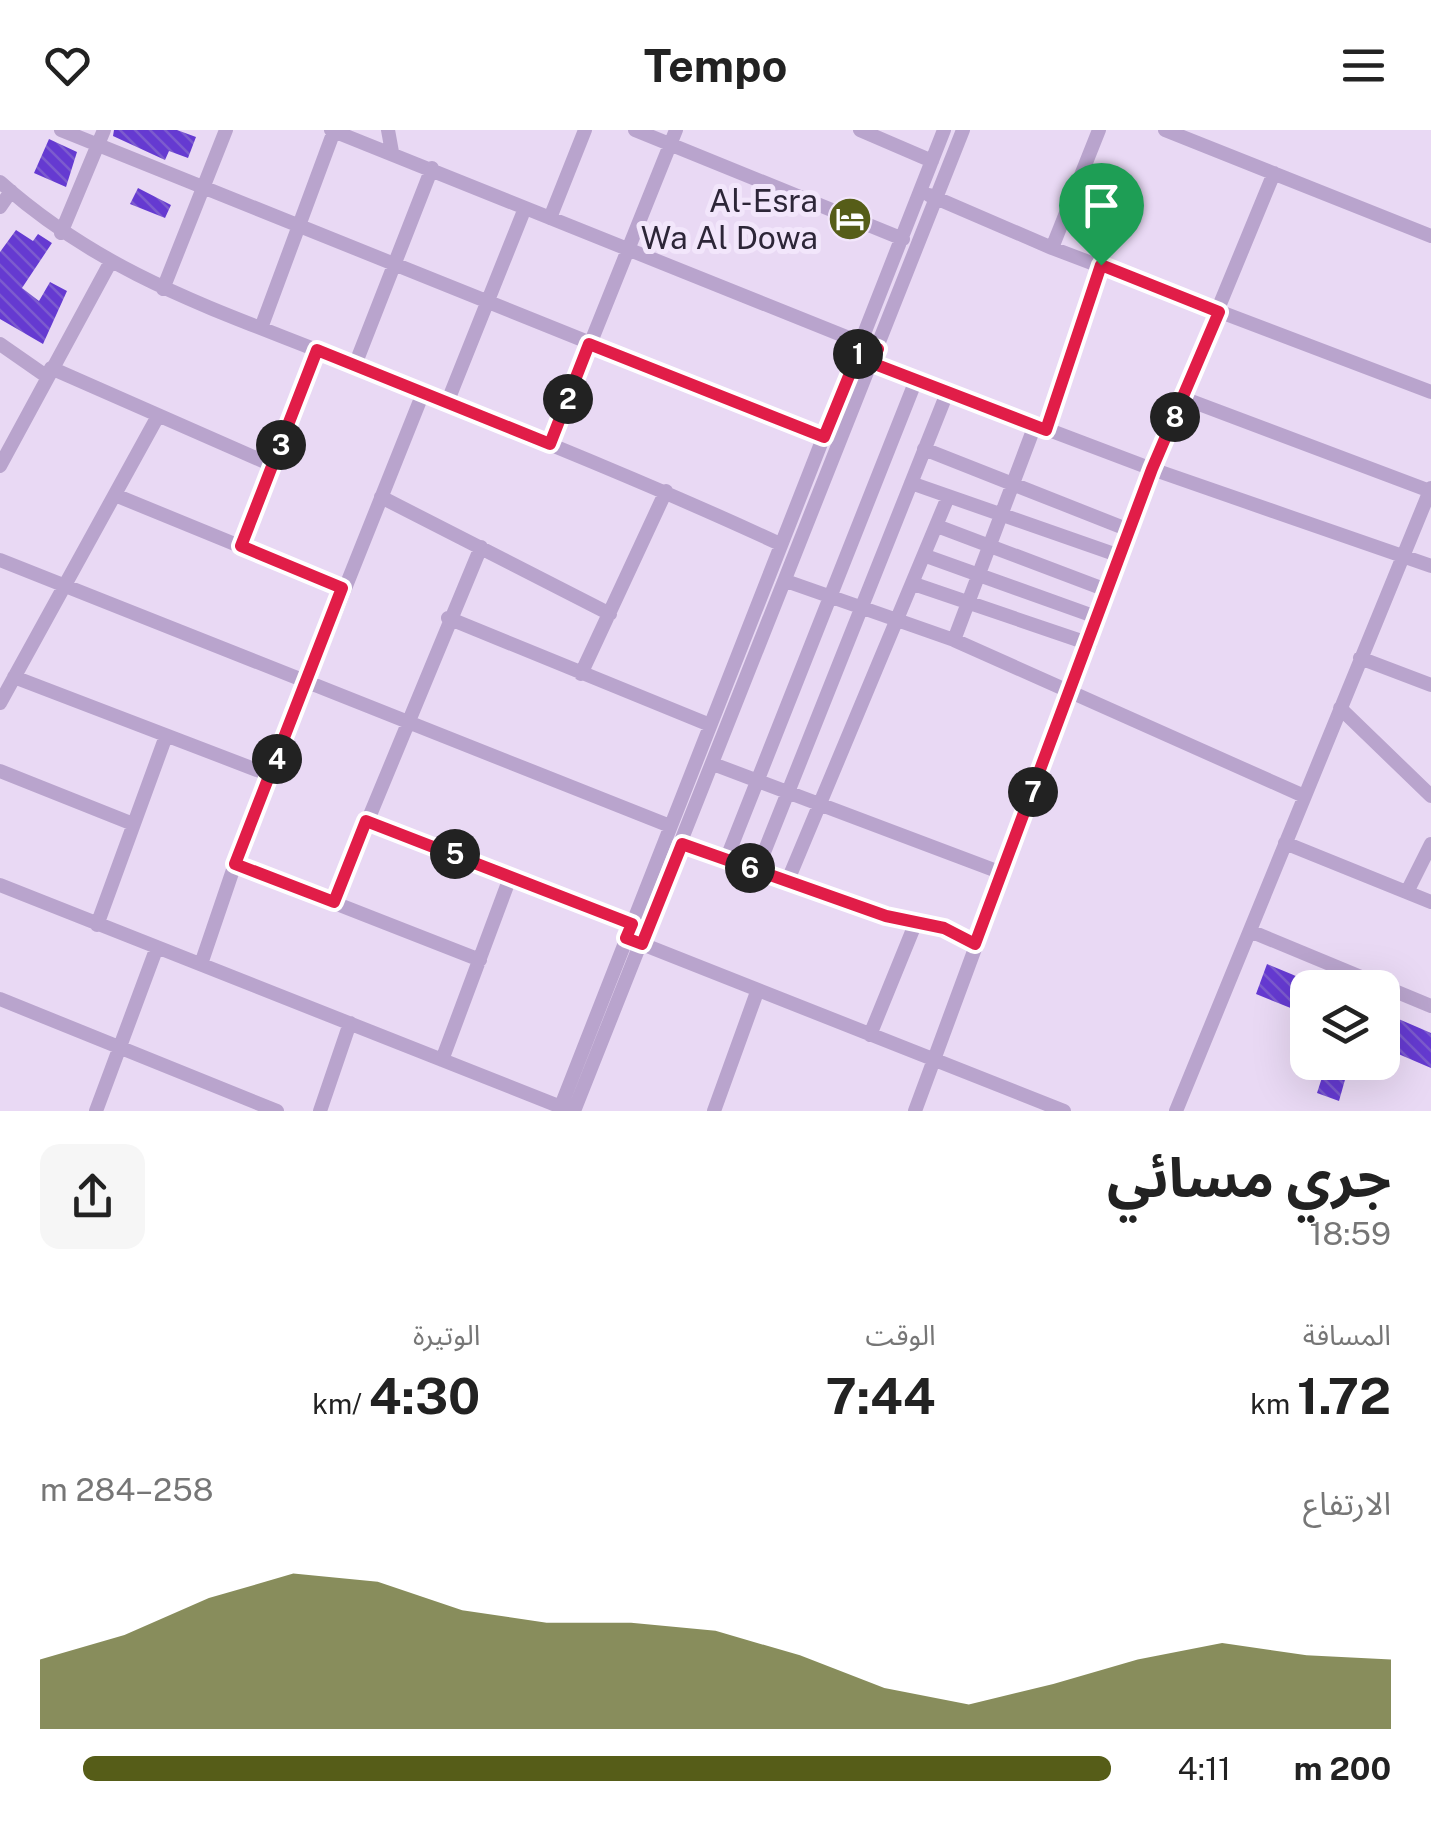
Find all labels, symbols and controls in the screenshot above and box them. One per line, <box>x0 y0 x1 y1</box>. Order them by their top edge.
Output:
icon: heart <box>40 38 95 93</box>
icon: menu <box>1336 38 1391 93</box>
text: Tempo <box>644 39 787 92</box>
pin <box>1059 163 1144 266</box>
icon: arrive <box>1074 178 1129 233</box>
place label: Al-Esra Wa Al Dowa <box>641 182 818 256</box>
hotel icon: Al-Esra Wa Al Dowa <box>827 196 873 242</box>
pin: 1 <box>833 329 883 379</box>
text: 1 <box>852 337 864 370</box>
pin: 2 <box>543 374 593 424</box>
text: 2 <box>559 382 577 415</box>
pin: 8 <box>1150 392 1200 442</box>
text: 8 <box>1166 400 1184 433</box>
pin: 3 <box>256 420 306 470</box>
text: 3 <box>272 428 290 461</box>
pin: 4 <box>252 734 302 784</box>
text: 4 <box>268 742 286 775</box>
pin: 7 <box>1008 767 1058 817</box>
text: 7 <box>1024 775 1042 808</box>
pin: 5 <box>430 829 480 879</box>
text: 5 <box>446 837 464 870</box>
pin: 6 <box>725 843 775 893</box>
text: 6 <box>741 851 759 884</box>
map controls <box>1290 970 1400 1080</box>
button: layers <box>1290 970 1400 1080</box>
button: share <box>40 1144 145 1249</box>
text: جري مسائي <box>1107 1145 1391 1209</box>
text: 18:59 <box>1310 1215 1391 1252</box>
text: الوتيرة <box>413 1318 480 1351</box>
text: الوقت <box>865 1318 936 1351</box>
text: المسافة <box>1303 1318 1391 1351</box>
text: 4:30 <box>369 1366 480 1425</box>
text: 7:44 <box>825 1366 936 1425</box>
text: 1.72 <box>1297 1366 1391 1425</box>
text: /km <box>312 1387 369 1420</box>
text: km <box>1250 1387 1297 1420</box>
text: 258–284 m <box>40 1471 213 1508</box>
text: الارتفاع <box>1303 1485 1391 1522</box>
text: 4:11 <box>1178 1750 1231 1787</box>
text: 200 m <box>1294 1750 1391 1787</box>

